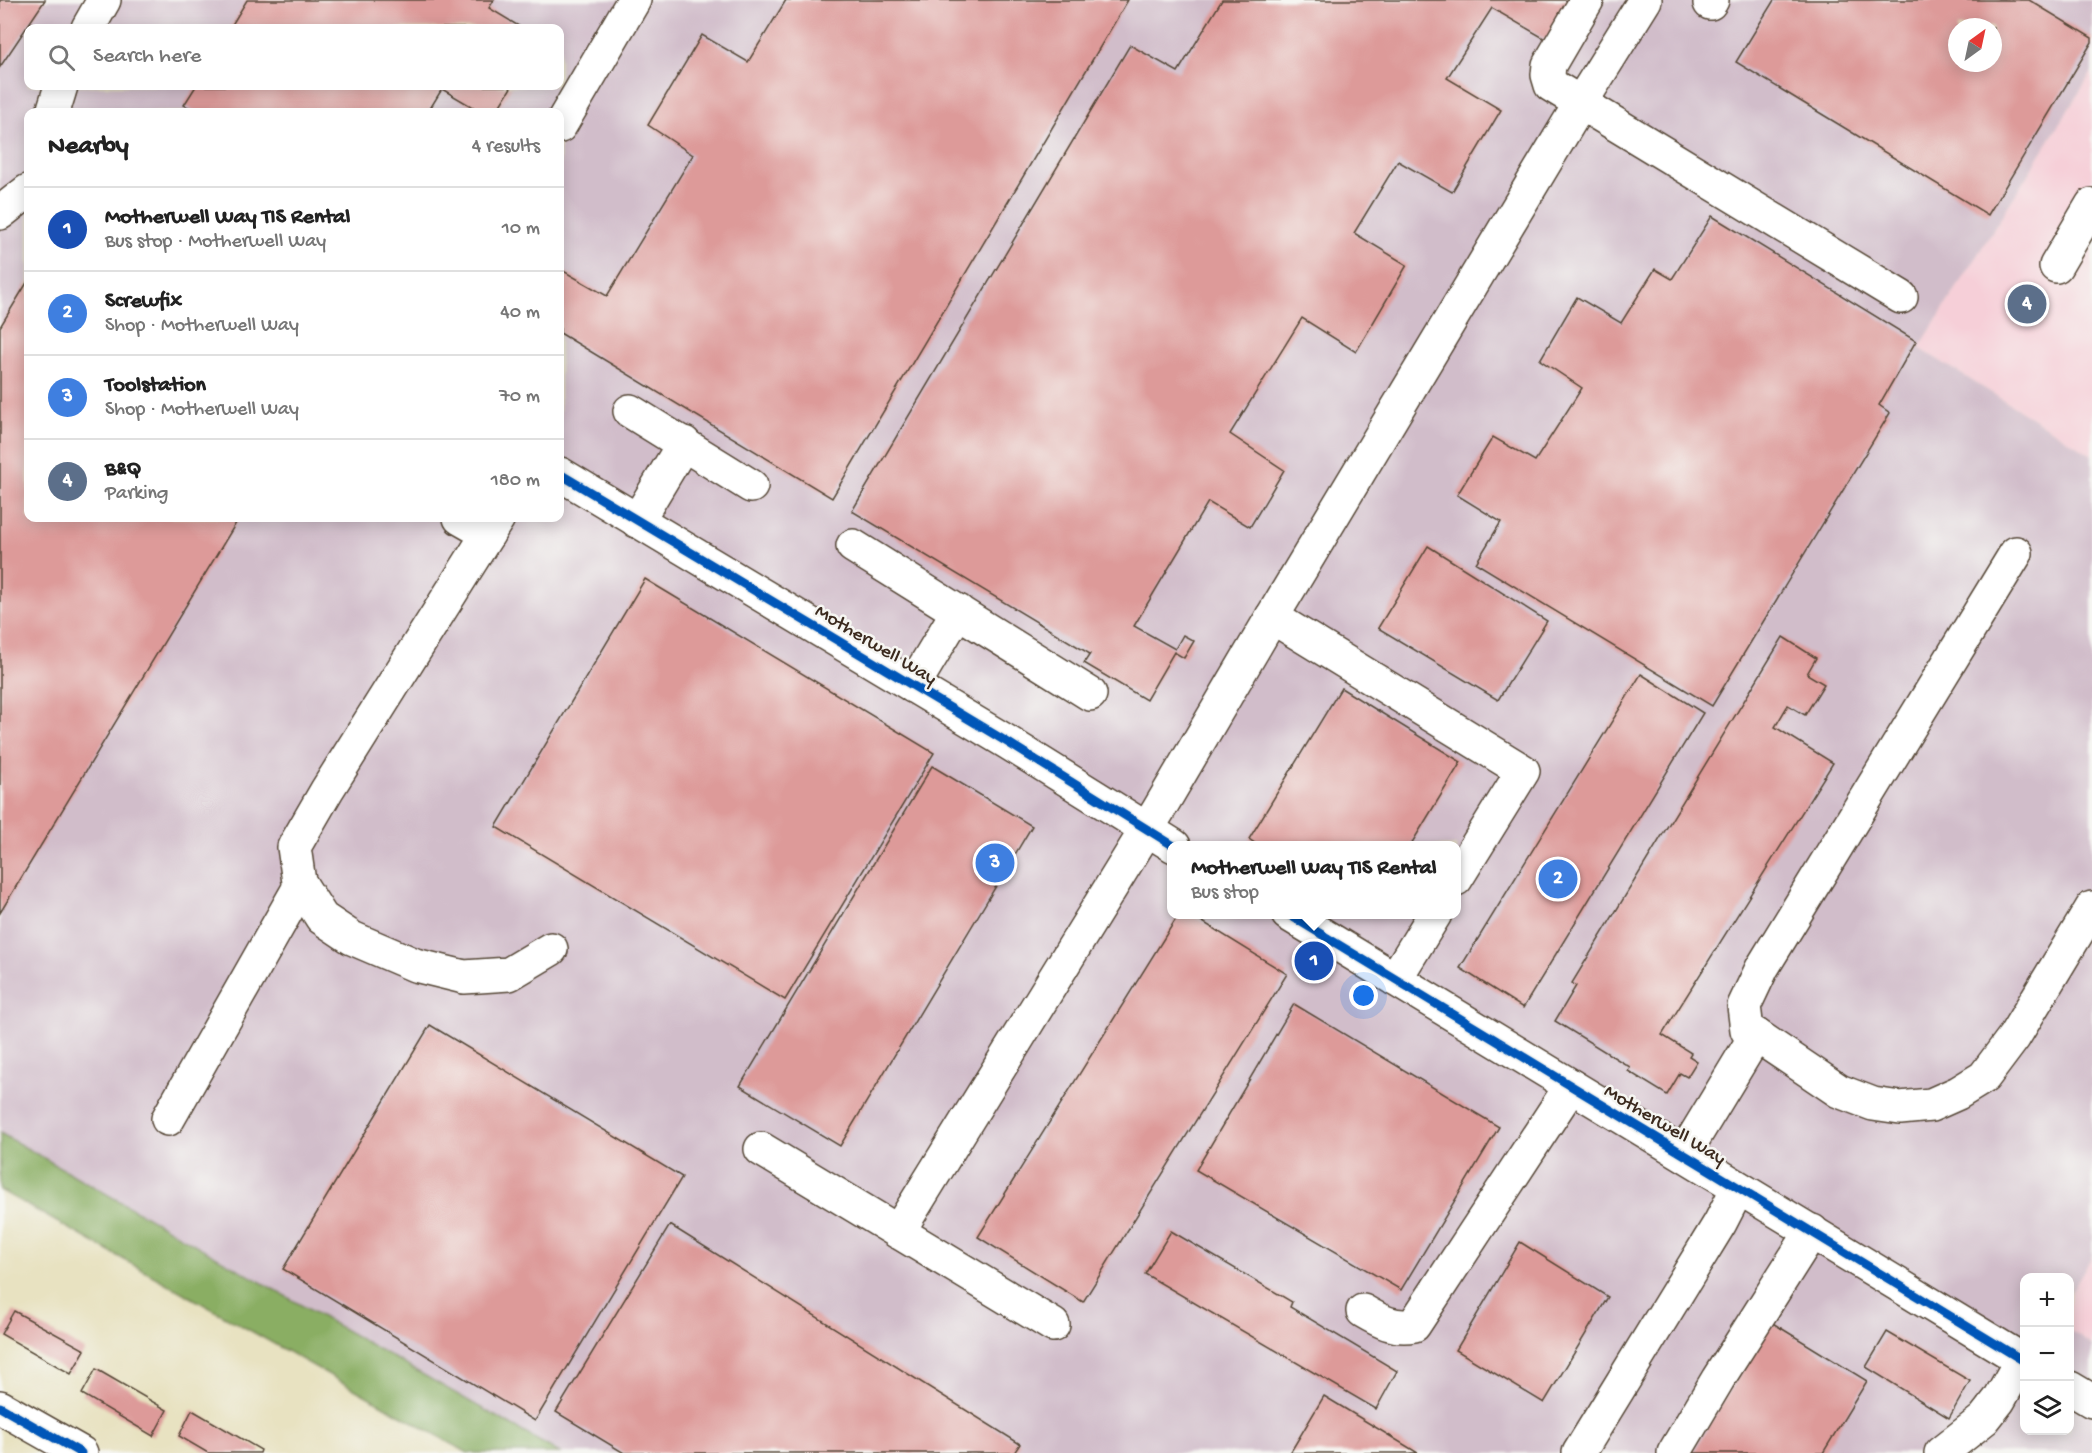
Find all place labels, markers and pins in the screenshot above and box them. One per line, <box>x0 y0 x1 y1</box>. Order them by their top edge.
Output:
pin: 4 <box>2008 282 2046 326</box>
pin: 3 <box>976 840 1014 886</box>
pin: 2 <box>1538 856 1578 902</box>
pin: 1 <box>1294 938 1334 984</box>

